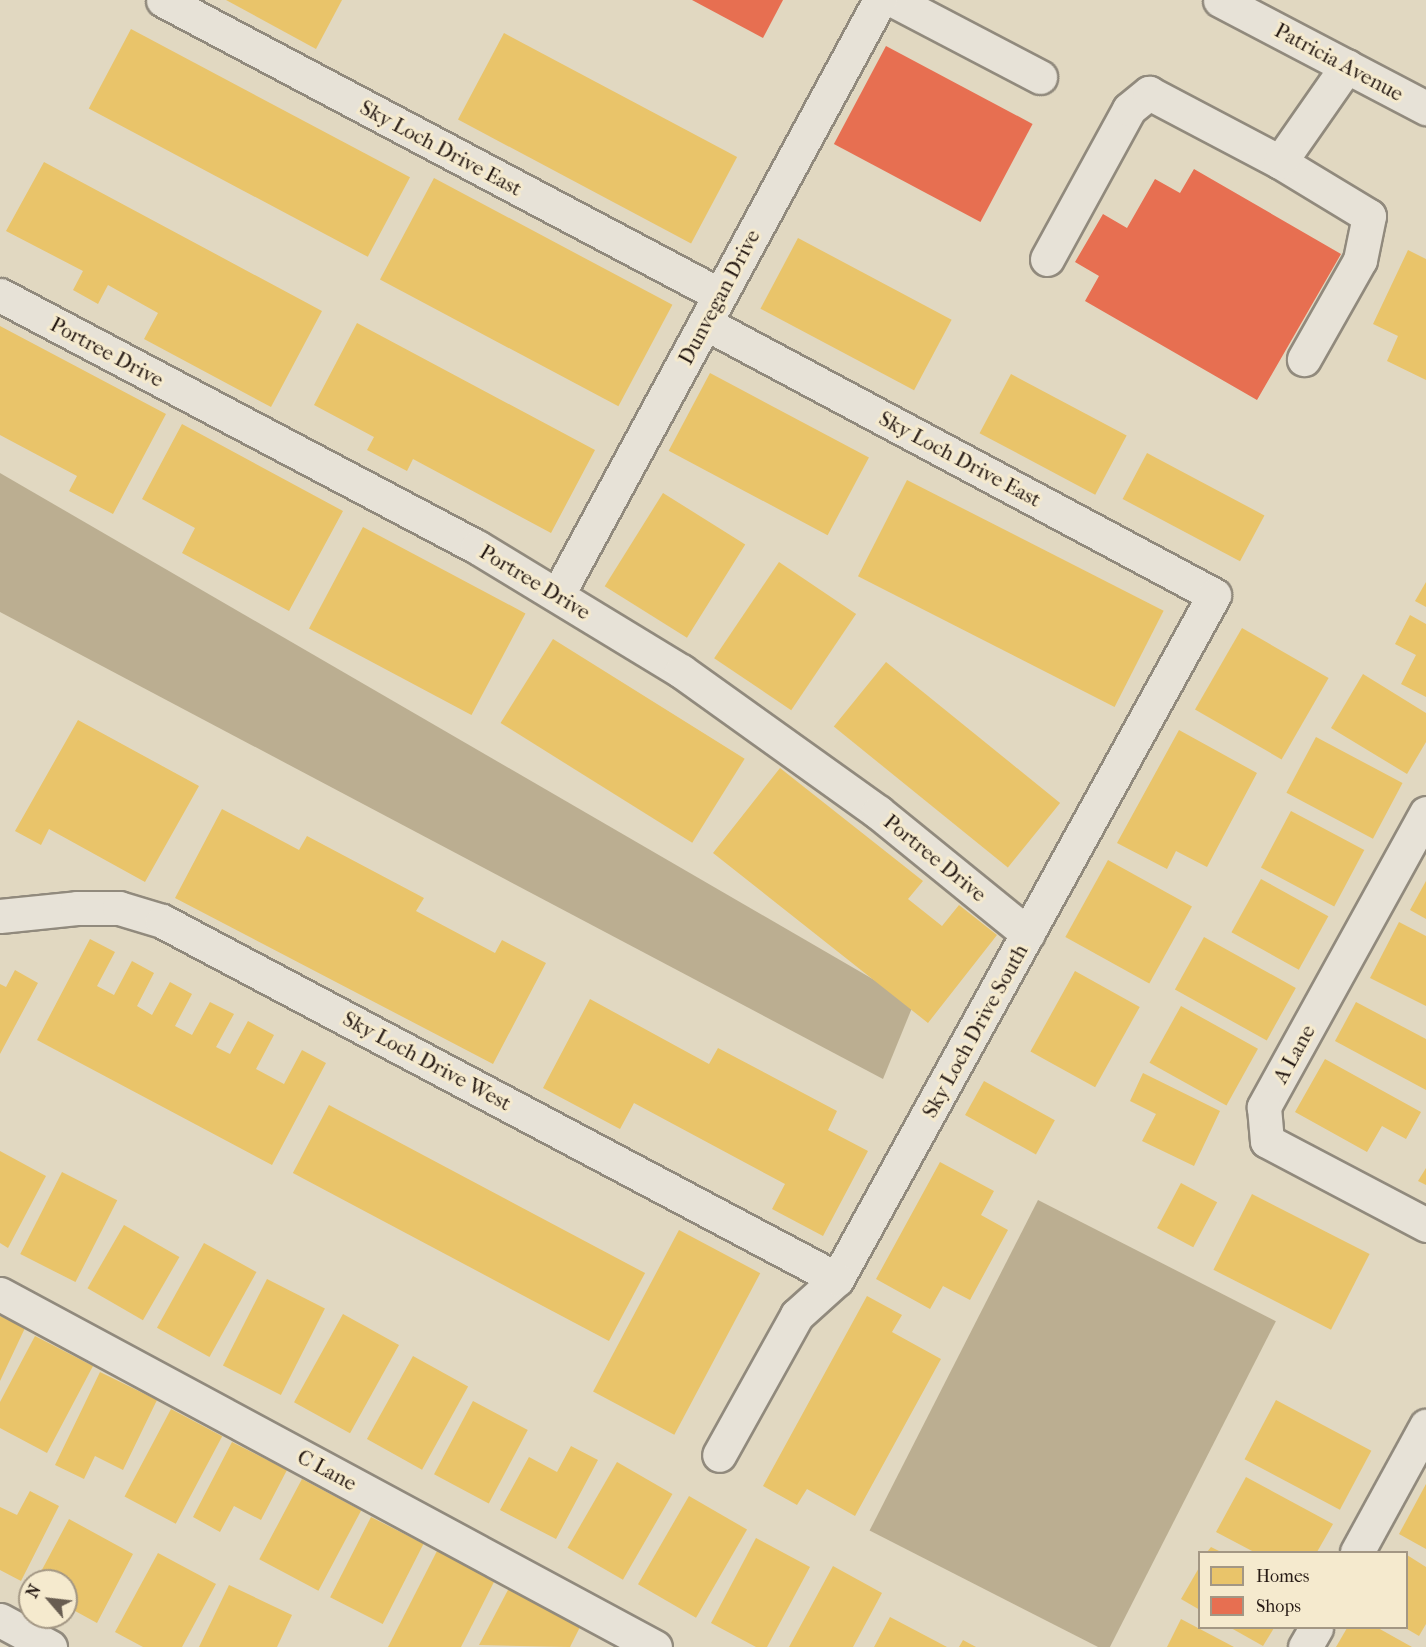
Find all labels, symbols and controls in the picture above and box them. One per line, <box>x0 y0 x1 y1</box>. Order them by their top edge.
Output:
street label: Patricia Avenue <box>1270 18 1408 106</box>
street label: Sky Loch Drive East <box>356 95 526 201</box>
street label: Dunvegan Drive <box>673 225 765 369</box>
street label: Portree Drive <box>46 312 168 392</box>
street label: Sky Loch Drive East <box>875 406 1045 512</box>
street label: Portree Drive <box>475 539 595 625</box>
street label: Portree Drive <box>879 809 991 907</box>
street label: Sky Loch Drive South <box>917 940 1033 1122</box>
street label: Sky Loch Drive West <box>339 1006 515 1116</box>
street label: A Lane <box>1268 1020 1320 1088</box>
street label: C Lane <box>293 1444 361 1496</box>
legend <box>1198 1551 1408 1629</box>
text: Homes <box>1256 1566 1310 1587</box>
north arrow <box>18 1569 78 1629</box>
text: N <box>22 1581 45 1601</box>
text: Shops <box>1256 1596 1301 1617</box>

